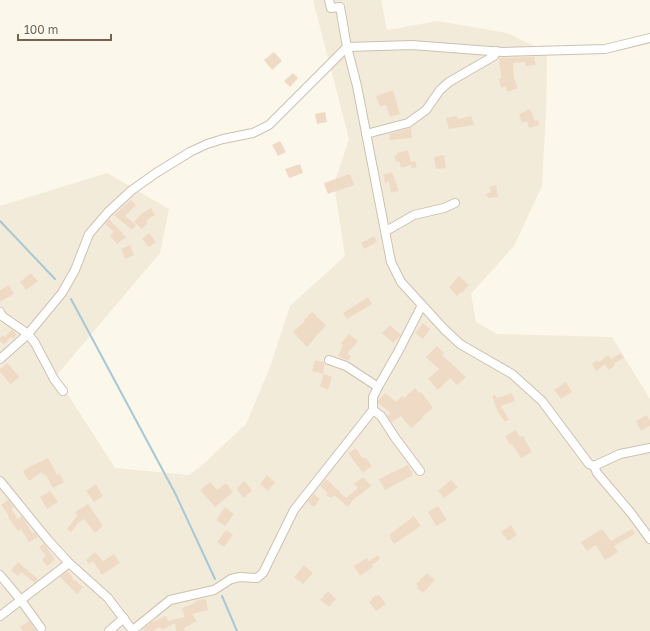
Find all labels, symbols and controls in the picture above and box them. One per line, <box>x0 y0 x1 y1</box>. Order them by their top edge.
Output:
scale bar <box>18 16 111 42</box>
text: 100 m <box>24 22 58 37</box>

